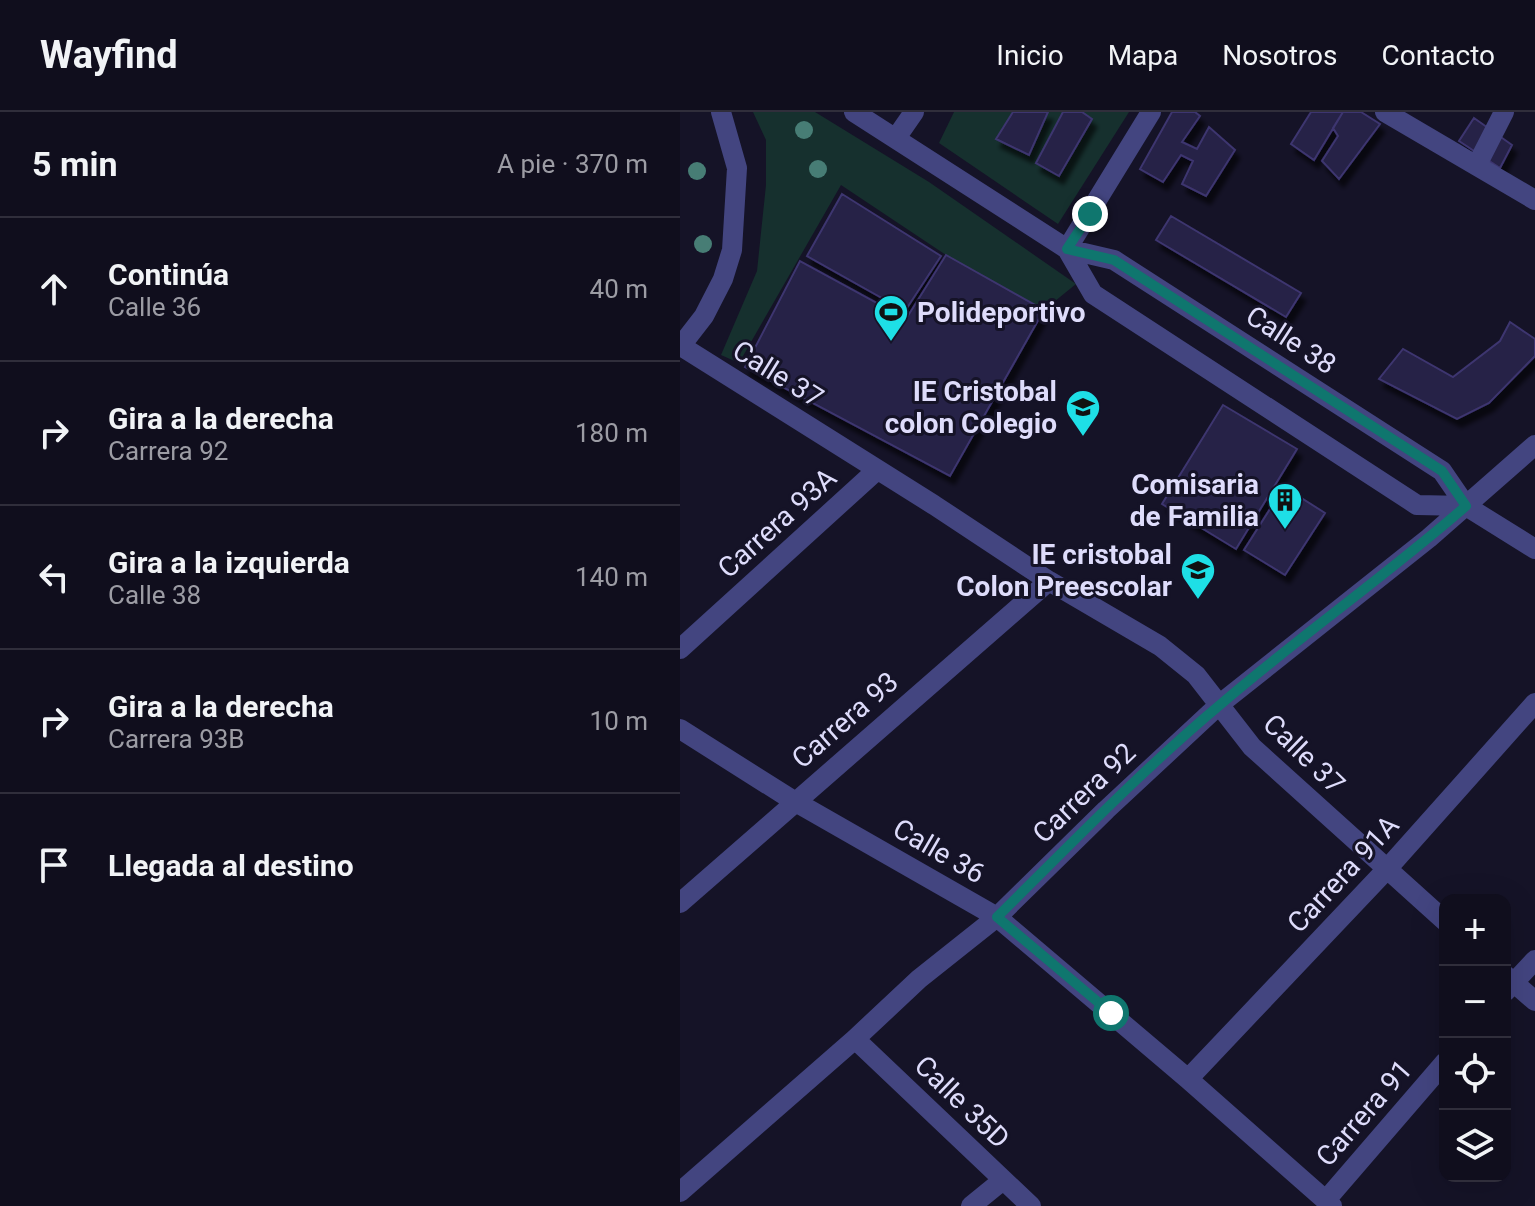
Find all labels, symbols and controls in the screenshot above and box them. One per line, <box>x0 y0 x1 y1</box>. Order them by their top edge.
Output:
text: Wayfind <box>40 33 178 77</box>
text: Inicio <box>996 39 1064 72</box>
text: Mapa <box>1108 39 1178 72</box>
text: Nosotros <box>1222 39 1337 72</box>
text: Contacto <box>1381 39 1495 72</box>
text: 5 min <box>32 144 117 184</box>
text: A pie · 370 m <box>497 149 648 179</box>
route end <box>1072 196 1108 232</box>
text: Continúa <box>108 257 229 292</box>
icon: ahead <box>32 267 76 311</box>
text: 40 m <box>590 274 648 304</box>
text: Calle 36 <box>108 292 201 322</box>
sports icon: Polideportivo <box>872 293 910 343</box>
place label: Polideportivo <box>917 296 1086 329</box>
street label: Calle 38 <box>1240 299 1342 381</box>
street label: Calle 37 <box>727 333 829 415</box>
place label: IE Cristobal colon Colegio <box>885 375 1057 440</box>
school or university icon: IE Cristobal colon Colegio <box>1064 388 1102 438</box>
text: Gira a la derecha <box>108 401 334 436</box>
icon: right <box>32 411 76 455</box>
text: 180 m <box>575 418 648 448</box>
text: Carrera 92 <box>108 436 228 466</box>
street label: Carrera 93A <box>711 461 843 585</box>
place label: Comisaria de Familia <box>1130 468 1259 533</box>
building icon: Comisaria de Familia <box>1266 481 1304 531</box>
place label: IE cristobal Colon Preescolar <box>956 538 1172 603</box>
text: Gira a la izquierda <box>108 545 350 580</box>
school or university icon: IE cristobal Colon Preescolar <box>1179 551 1217 601</box>
icon: left <box>32 555 76 599</box>
text: 140 m <box>575 562 648 592</box>
text: Calle 38 <box>108 580 201 610</box>
street label: Carrera 93 <box>785 665 905 775</box>
text: Gira a la derecha <box>108 689 334 724</box>
icon: right <box>32 699 76 743</box>
text: 10 m <box>590 706 648 736</box>
street label: Calle 37 <box>1256 707 1352 801</box>
text: Carrera 93B <box>108 724 245 754</box>
street label: Carrera 92 <box>1026 736 1142 850</box>
street label: Carrera 91A <box>1281 809 1405 939</box>
street label: Calle 36 <box>887 812 991 890</box>
icon: arrive <box>32 843 76 887</box>
text: Llegada al destino <box>108 848 354 883</box>
map controls <box>1439 894 1511 1182</box>
button: + <box>1439 894 1511 966</box>
button: − <box>1439 966 1511 1038</box>
route start <box>1093 995 1129 1031</box>
button: locate <box>1439 1038 1511 1110</box>
street label: Calle 35D <box>908 1049 1016 1155</box>
street label: Carrera 91 <box>1309 1053 1419 1173</box>
button: layers <box>1439 1110 1511 1182</box>

